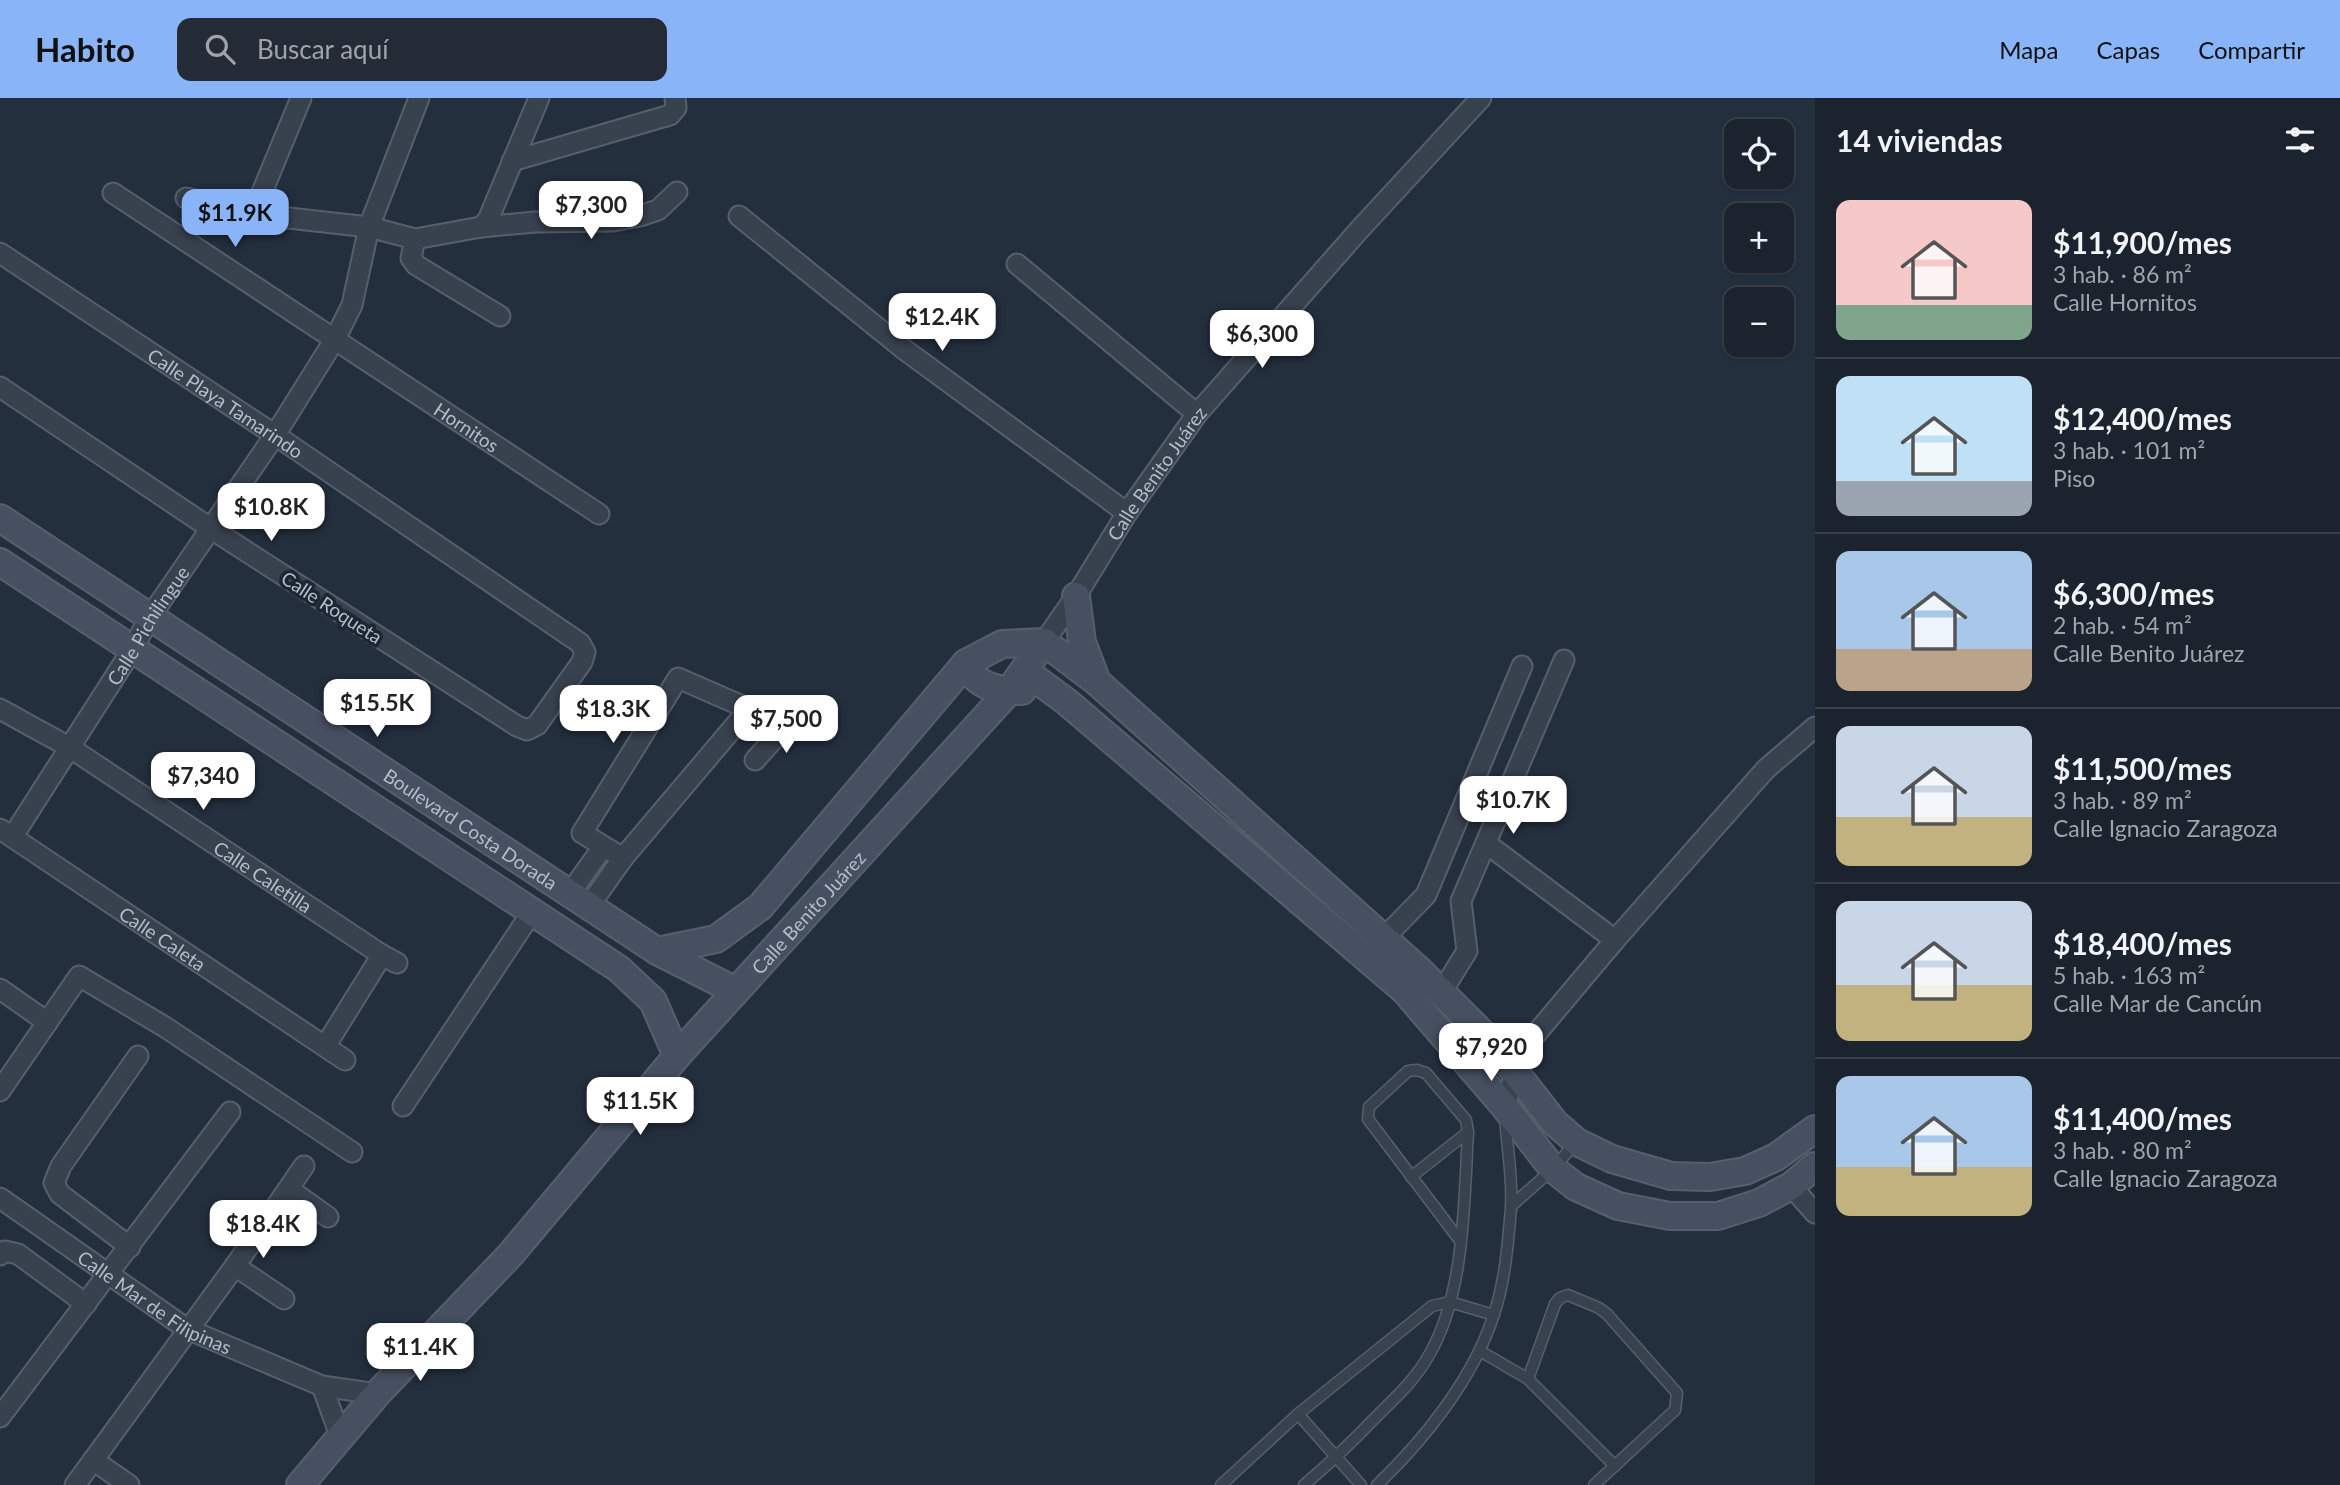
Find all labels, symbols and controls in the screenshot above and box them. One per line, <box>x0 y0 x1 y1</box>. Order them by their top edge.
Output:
search box <box>177 18 667 81</box>
text: Habito <box>35 29 135 69</box>
icon: search <box>201 30 239 68</box>
text: Buscar aquí <box>257 33 388 65</box>
text: Mapa <box>1999 35 2058 64</box>
text: Capas <box>2096 35 2160 64</box>
text: Compartir <box>2198 35 2305 64</box>
map controls <box>1724 119 1794 357</box>
button: locate <box>1724 119 1794 189</box>
icon: filters <box>2281 121 2319 159</box>
text: 14 viviendas <box>1836 122 2003 158</box>
pin: $7,300 <box>534 181 648 241</box>
pin: $11.9K <box>178 190 292 249</box>
text: $7,300 <box>555 190 627 218</box>
text: $11.9K <box>198 198 272 226</box>
button: + <box>1724 203 1794 273</box>
text: $11,900/mes <box>2053 224 2232 260</box>
icon: home <box>1892 228 1976 312</box>
text: 3 hab. · 86 m² <box>2053 260 2192 288</box>
button: − <box>1724 287 1794 357</box>
text: Calle Hornitos <box>2053 288 2197 316</box>
pin: $12.4K <box>885 294 999 353</box>
text: $12.4K <box>905 302 979 330</box>
pin: $6,300 <box>1205 310 1319 370</box>
text: $6,300 <box>1226 319 1298 347</box>
street label: Calle Playa Tamarindo <box>144 343 308 463</box>
street label: Hornitos <box>430 397 504 456</box>
text: $12,400/mes <box>2053 400 2232 436</box>
street label: Calle Benito Juárez <box>1102 401 1211 544</box>
icon: home <box>1892 404 1976 488</box>
text: 3 hab. · 101 m² <box>2053 436 2205 464</box>
text: Piso <box>2053 464 2095 492</box>
pin: $10.8K <box>214 484 328 543</box>
text: $10.8K <box>234 492 308 520</box>
street label: Calle Pichilingue <box>101 561 193 689</box>
street label: Calle Roqueta <box>277 566 387 648</box>
text: $6,300/mes <box>2053 575 2214 611</box>
icon: home <box>1892 579 1976 663</box>
text: 2 hab. · 54 m² <box>2053 611 2192 639</box>
text: Calle Benito Juárez <box>2053 639 2244 667</box>
pin: $15.5K <box>320 680 434 739</box>
pin: $18.3K <box>556 686 670 745</box>
text: $15.5K <box>340 688 414 716</box>
text: $18.3K <box>576 694 650 722</box>
pin: $7,500 <box>729 696 843 755</box>
text: $7,500 <box>750 704 822 732</box>
text: $11,500/mes <box>2053 750 2232 786</box>
pin: $7,340 <box>146 752 260 812</box>
icon: home <box>1892 754 1976 838</box>
text: $7,340 <box>167 761 239 789</box>
street label: Boulevard Costa Dorada <box>380 763 562 894</box>
pin: $10.7K <box>1456 776 1570 836</box>
text: $10.7K <box>1476 785 1550 813</box>
text: 3 hab. · 89 m² <box>2053 786 2192 814</box>
text: Calle Ignacio Zaragoza <box>2053 814 2278 842</box>
street label: Calle Caletilla <box>210 835 317 917</box>
street label: Calle Benito Juárez <box>746 846 870 978</box>
street label: Calle Caleta <box>115 901 210 975</box>
text: $18,400/mes <box>2053 925 2232 961</box>
icon: home <box>1892 929 1976 1013</box>
text: 5 hab. · 163 m² <box>2053 961 2205 989</box>
text: Calle Mar de Cancún <box>2053 989 2262 1017</box>
pin: $7,920 <box>1434 1024 1548 1083</box>
text: $7,920 <box>1455 1032 1527 1060</box>
pin: $11.5K <box>583 1077 697 1137</box>
text: $11.5K <box>603 1086 677 1114</box>
text: $11,400/mes <box>2053 1100 2232 1136</box>
icon: home <box>1892 1104 1976 1188</box>
text: 3 hab. · 80 m² <box>2053 1136 2192 1164</box>
text: Calle Ignacio Zaragoza <box>2053 1164 2278 1192</box>
pin: $18.4K <box>206 1200 320 1260</box>
text: $18.4K <box>226 1209 300 1237</box>
street label: Calle Mar de Filipinas <box>74 1245 235 1358</box>
pin: $11.4K <box>363 1324 477 1383</box>
text: $11.4K <box>383 1332 457 1360</box>

